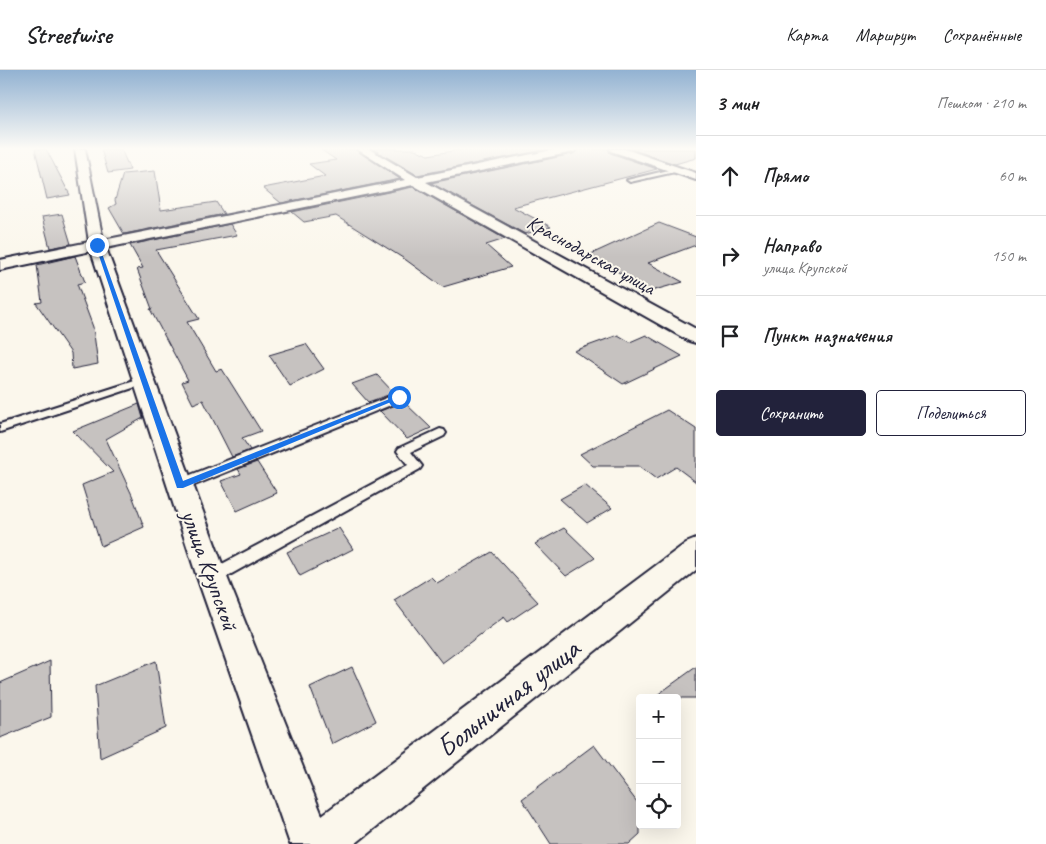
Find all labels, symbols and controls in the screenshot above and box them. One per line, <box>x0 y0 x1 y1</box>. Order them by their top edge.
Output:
text: Streetwise <box>25 20 111 50</box>
text: Карта <box>786 24 827 46</box>
text: Маршрут <box>855 24 915 46</box>
text: Сохранённые <box>943 24 1021 46</box>
text: 3 мин <box>716 90 759 116</box>
text: Пешком · 210 m <box>937 93 1026 113</box>
icon: ahead <box>716 162 744 190</box>
text: Прямо <box>763 164 808 188</box>
text: 60 m <box>999 166 1026 186</box>
street label: Краснодарская улица <box>523 210 661 301</box>
route end <box>86 234 109 257</box>
text: Направо <box>763 234 821 258</box>
icon: right <box>716 242 744 270</box>
text: 150 m <box>992 246 1026 266</box>
text: улица Крупской <box>763 258 847 278</box>
icon: arrive <box>716 322 744 350</box>
text: Пункт назначения <box>763 324 892 348</box>
route start <box>388 386 411 409</box>
button: Сохранить <box>716 390 866 436</box>
button: Поделиться <box>876 390 1026 436</box>
street label: улица Крупской <box>174 504 246 636</box>
street label: Больничная улица <box>429 629 589 766</box>
map controls <box>636 694 681 829</box>
button: + <box>636 694 681 739</box>
button: − <box>636 739 681 784</box>
button: locate <box>636 784 681 829</box>

